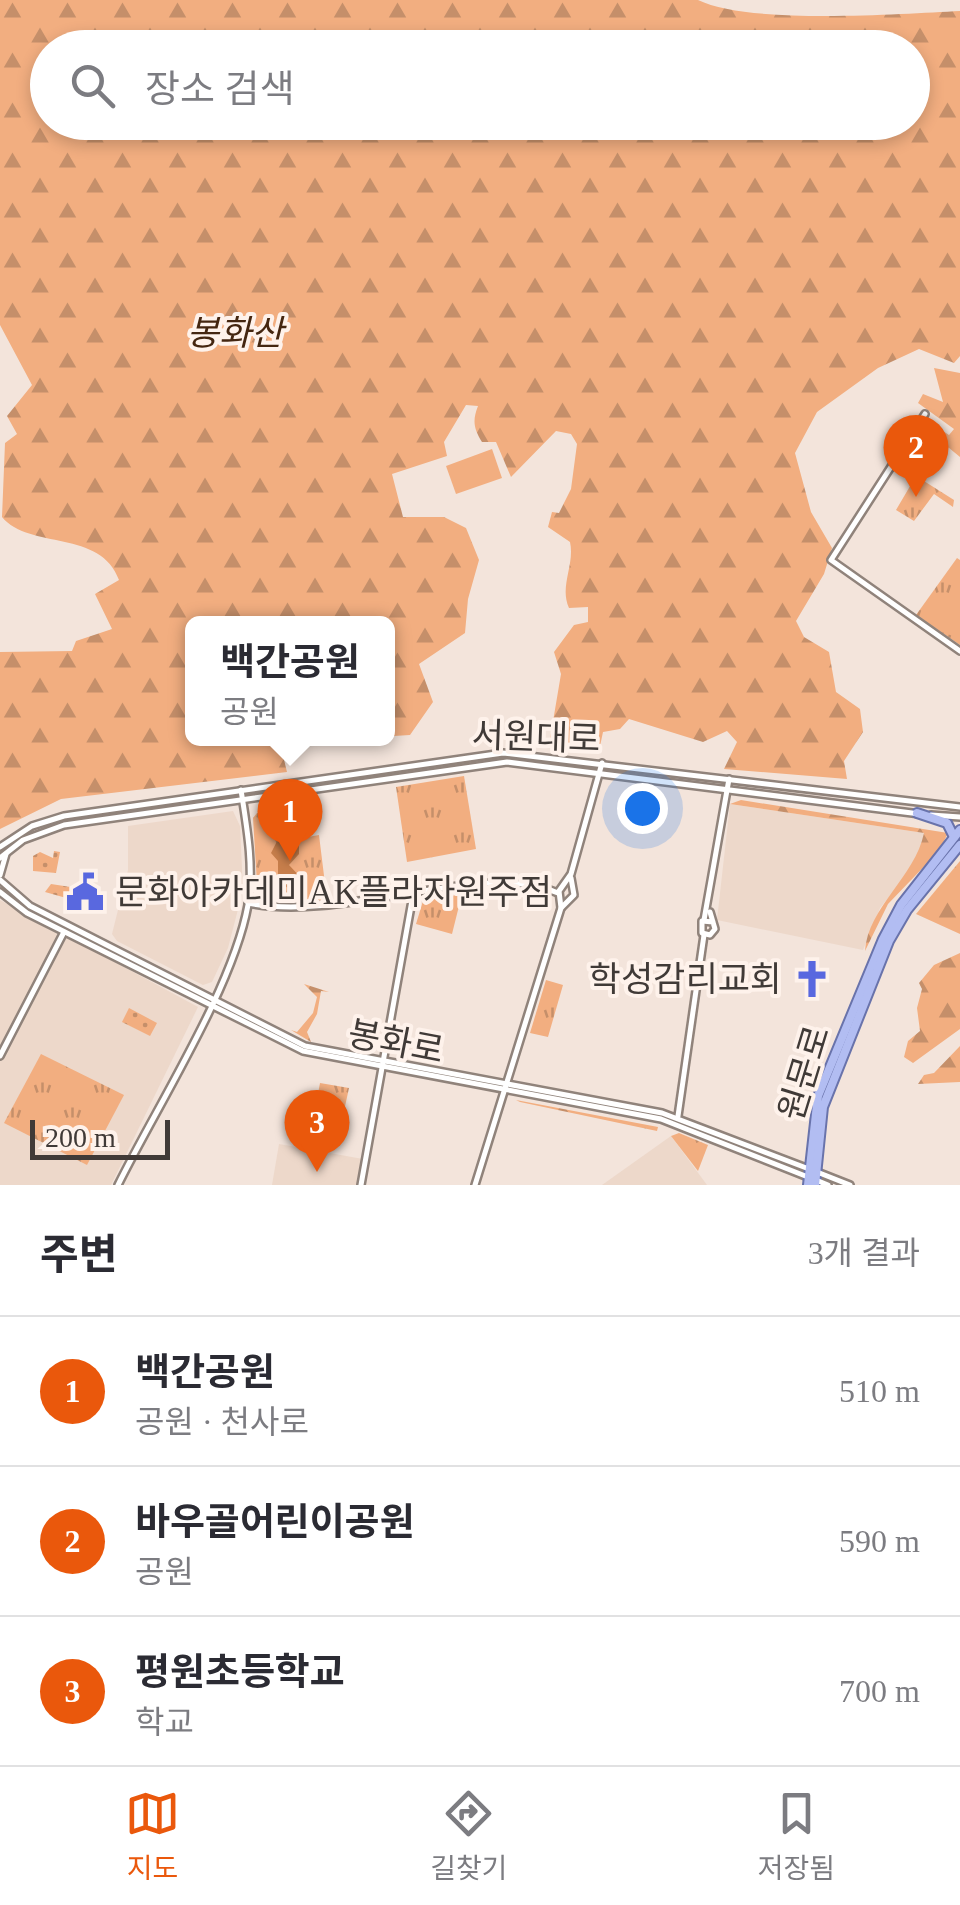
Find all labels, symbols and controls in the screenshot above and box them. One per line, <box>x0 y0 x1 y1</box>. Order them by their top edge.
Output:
search box <box>30 30 930 140</box>
icon: search <box>65 58 120 113</box>
text: 장소 검색 <box>145 68 294 110</box>
park label: 봉화산 <box>187 314 287 353</box>
pin: 2 <box>884 414 948 497</box>
popup <box>185 616 395 746</box>
text: 백간공원 <box>220 641 360 683</box>
text: 공원 <box>220 694 279 730</box>
street label: 서원대로 <box>471 716 601 759</box>
pin: 1 <box>258 778 322 861</box>
your location <box>617 783 668 834</box>
public building icon: 문화아카데미AK플라자원주점 <box>64 871 106 913</box>
place label: 문화아카데미AK플라자원주점 <box>115 873 552 912</box>
church icon: 학성감리교회 <box>791 958 833 1000</box>
place label: 학성감리교회 <box>589 960 782 999</box>
street label: 봉화로 <box>345 1014 447 1071</box>
street label: 원문로 <box>772 1021 837 1125</box>
pin: 3 <box>284 1090 350 1172</box>
scale bar <box>30 1115 170 1160</box>
text: 200 m <box>45 1122 116 1153</box>
text: 주변 <box>40 1232 117 1278</box>
text: 3개 결과 <box>808 1235 920 1271</box>
text: 백간공원 <box>135 1351 275 1393</box>
text: 1 <box>65 1373 81 1409</box>
text: 510 m <box>839 1373 920 1409</box>
text: 공원 · 천사로 <box>135 1404 309 1440</box>
text: 바우골어린이공원 <box>135 1501 415 1543</box>
text: 2 <box>65 1523 81 1559</box>
text: 590 m <box>839 1523 920 1559</box>
text: 공원 <box>135 1554 194 1590</box>
text: 평원초등학교 <box>135 1651 345 1693</box>
text: 3 <box>65 1673 81 1709</box>
text: 700 m <box>839 1673 920 1709</box>
text: 학교 <box>135 1704 194 1740</box>
tab: 지도 <box>125 1786 180 1886</box>
tab: 길찾기 <box>430 1786 507 1886</box>
tab: 저장됨 <box>758 1786 835 1886</box>

